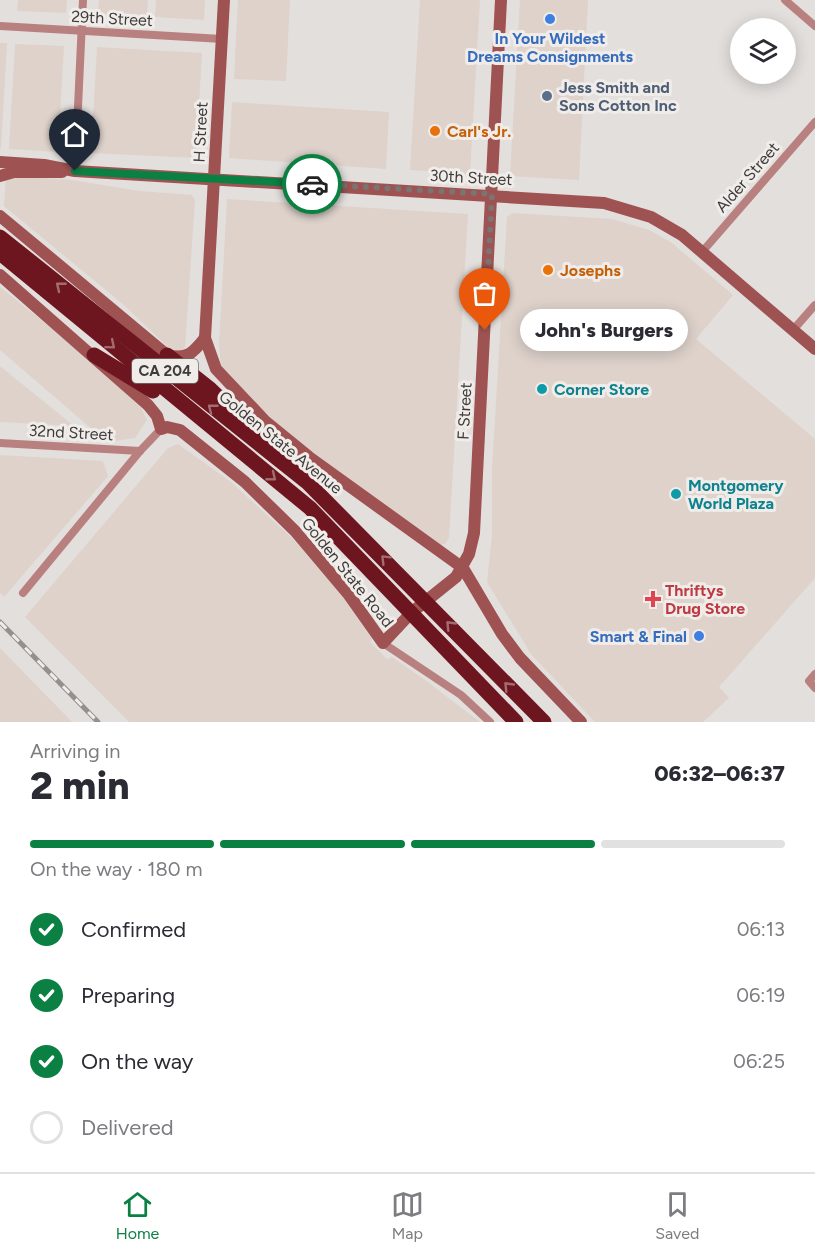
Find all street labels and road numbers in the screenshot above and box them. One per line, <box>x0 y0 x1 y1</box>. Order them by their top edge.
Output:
street label: 29th Street <box>71 7 153 30</box>
street label: H Street <box>189 101 212 163</box>
street label: Alder Street <box>712 138 783 216</box>
street label: 30th Street <box>429 166 513 189</box>
road number: CA 204 <box>132 359 198 383</box>
street label: F Street <box>454 382 475 440</box>
street label: Golden State Avenue <box>215 387 346 498</box>
street label: 32nd Street <box>28 421 114 444</box>
street label: Golden State Road <box>298 514 398 631</box>

